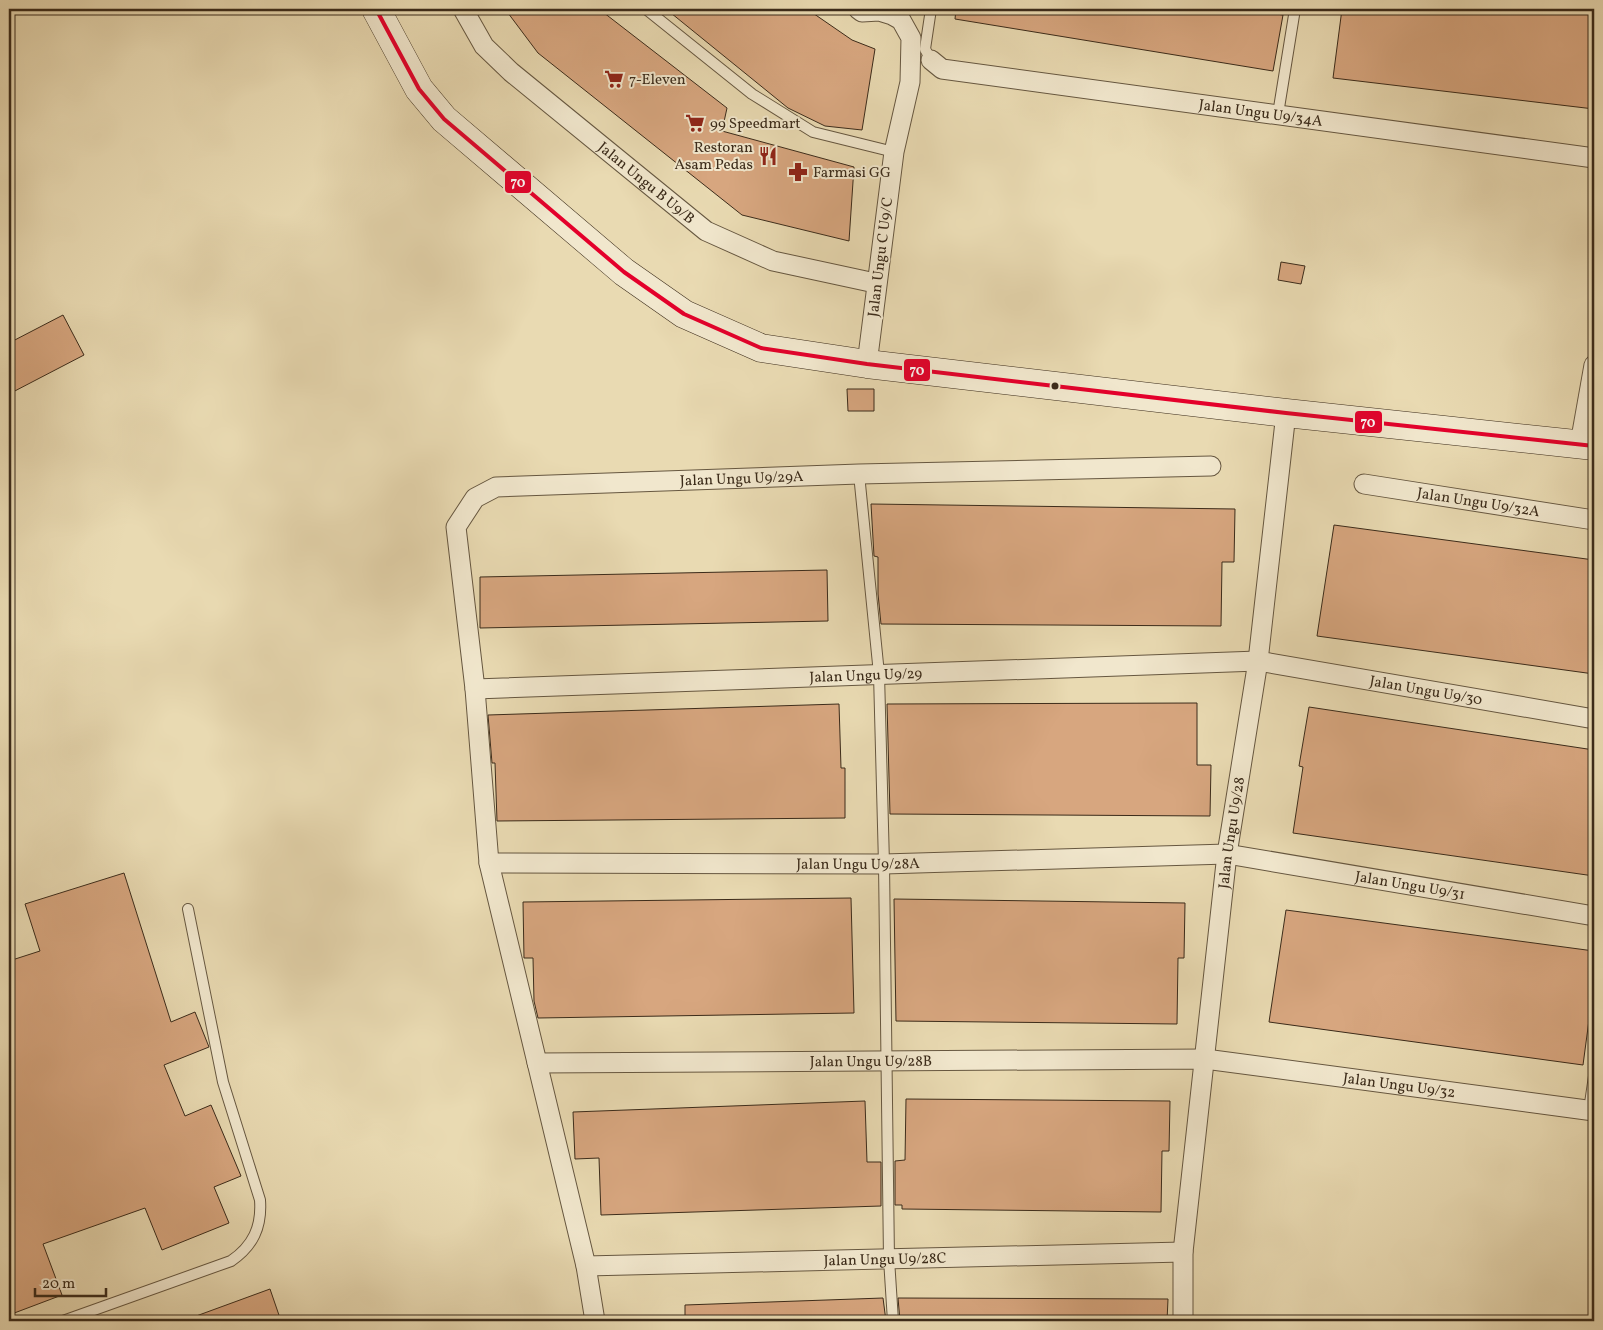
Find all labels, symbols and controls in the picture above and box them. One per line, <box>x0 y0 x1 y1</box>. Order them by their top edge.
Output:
supermarket icon: 7-Eleven <box>603 68 625 90</box>
place label: 7-Eleven <box>629 70 686 91</box>
street label: Jalan Ungu U9/34A <box>1197 95 1324 133</box>
supermarket icon: 99 Speedmart <box>684 112 706 134</box>
place label: 99 Speedmart <box>710 114 801 135</box>
street label: Jalan Ungu B U9/B <box>593 138 699 230</box>
place label: Restoran Asam Pedas <box>674 138 753 176</box>
restaurant icon: Restoran Asam Pedas <box>757 145 779 167</box>
pharmacy icon: Farmasi GG <box>787 161 809 183</box>
place label: Farmasi GG <box>813 163 891 184</box>
line badge: 70 <box>504 170 532 194</box>
text: 70 <box>511 174 526 193</box>
street label: Jalan Ungu C U9/C <box>864 196 899 318</box>
line badge: 70 <box>903 358 931 382</box>
text: 70 <box>910 362 925 381</box>
unlabelled marker <box>1050 381 1060 391</box>
line badge: 70 <box>1354 410 1383 434</box>
text: 70 <box>1361 414 1376 433</box>
street label: Jalan Ungu U9/29A <box>679 467 804 492</box>
street label: Jalan Ungu U9/32A <box>1416 483 1542 523</box>
street label: Jalan Ungu U9/29 <box>809 664 923 689</box>
street label: Jalan Ungu U9/30 <box>1368 671 1484 712</box>
street label: Jalan Ungu U9/28 <box>1214 775 1251 890</box>
street label: Jalan Ungu U9/28A <box>796 854 921 876</box>
street label: Jalan Ungu U9/31 <box>1353 867 1467 906</box>
street label: Jalan Ungu U9/28B <box>810 1052 932 1073</box>
street label: Jalan Ungu U9/32 <box>1341 1069 1457 1104</box>
street label: Jalan Ungu U9/28C <box>823 1249 947 1272</box>
scale bar <box>35 1265 106 1297</box>
text: 20 m <box>42 1274 75 1295</box>

